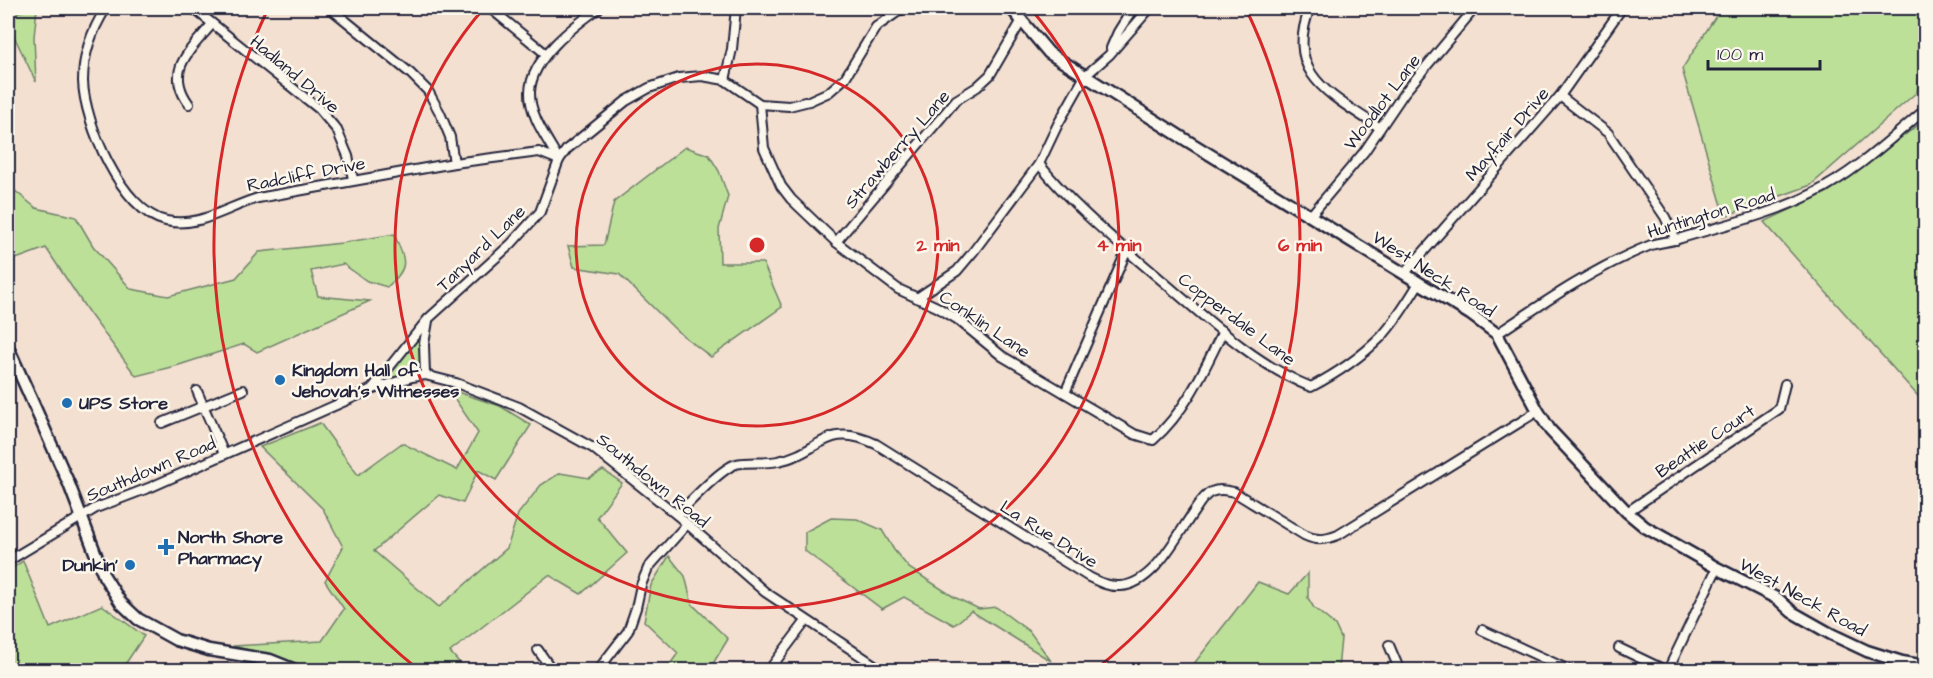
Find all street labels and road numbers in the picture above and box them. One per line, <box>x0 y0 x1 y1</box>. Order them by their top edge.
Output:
street label: Hadland Drive <box>244 29 345 120</box>
street label: Woodlot Lane <box>1338 49 1427 155</box>
street label: Mayfair Drive <box>1460 82 1556 187</box>
street label: Strawberry Lane <box>839 84 957 215</box>
street label: Radcliff Drive <box>245 151 368 198</box>
street label: Huntington Road <box>1644 182 1778 246</box>
street label: Tanyard Lane <box>431 199 532 298</box>
street label: West Neck Road <box>1367 225 1500 324</box>
street label: Copperdale Lane <box>1173 267 1301 372</box>
street label: Conklin Lane <box>934 285 1035 364</box>
street label: Beattie Court <box>1651 398 1761 484</box>
street label: Southdown Road <box>591 427 714 534</box>
street label: Southdown Road <box>83 431 220 508</box>
street label: La Rue Drive <box>995 494 1103 575</box>
street label: West Neck Road <box>1735 552 1871 643</box>

